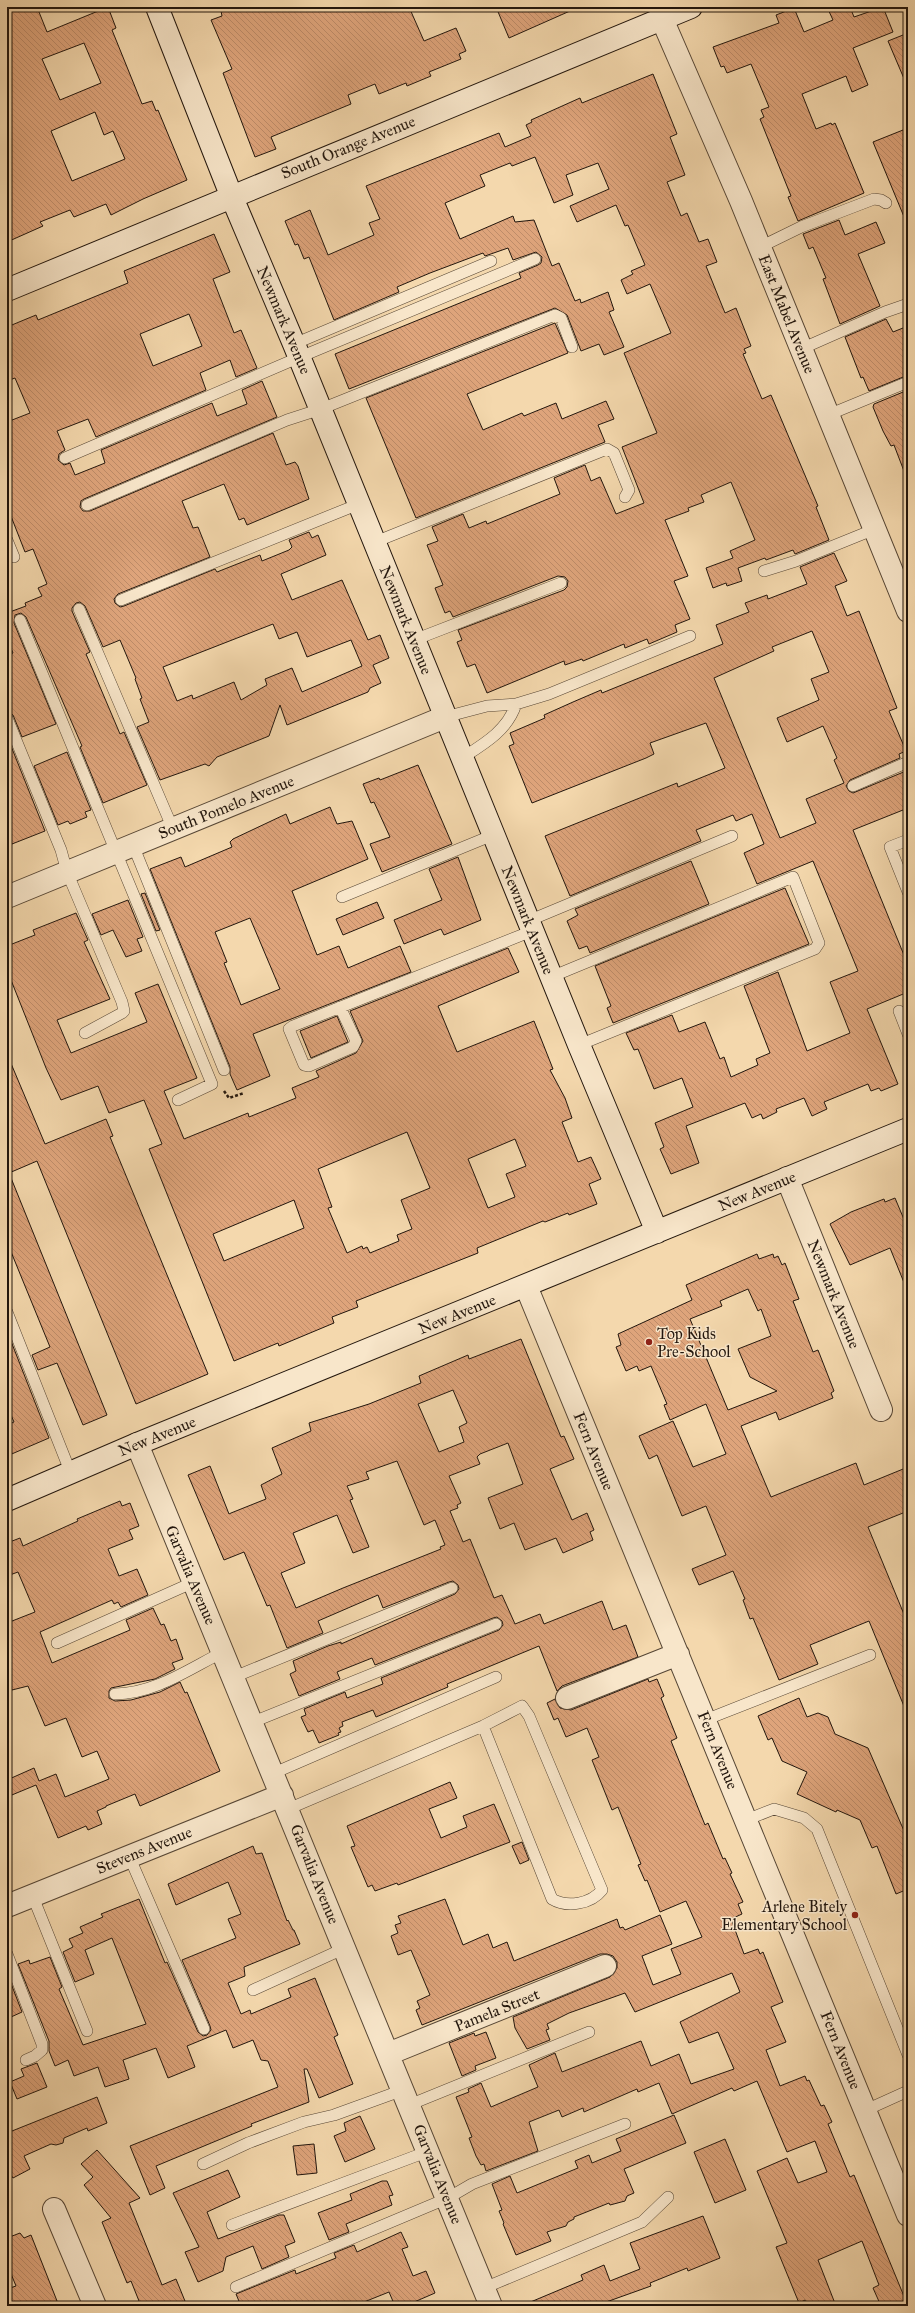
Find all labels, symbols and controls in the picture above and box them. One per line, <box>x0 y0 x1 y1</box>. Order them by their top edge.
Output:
street label: South Orange Avenue <box>278 111 419 184</box>
street label: East Mabel Avenue <box>754 252 820 377</box>
street label: Newmark Avenue <box>253 263 315 377</box>
street label: Newmark Avenue <box>376 563 437 677</box>
street label: South Pomelo Avenue <box>155 771 297 843</box>
street label: Newmark Avenue <box>498 863 559 977</box>
street label: New Avenue <box>715 1167 799 1215</box>
street label: Newmark Avenue <box>804 1237 865 1351</box>
street label: New Avenue <box>415 1290 499 1338</box>
place label: Top Kids Pre-School <box>657 1324 731 1361</box>
marker: Top Kids Pre-School <box>644 1337 654 1347</box>
street label: Fern Avenue <box>570 1409 618 1493</box>
street label: New Avenue <box>115 1412 199 1460</box>
street label: Garvalia Avenue <box>162 1522 221 1628</box>
street label: Fern Avenue <box>694 1708 742 1792</box>
street label: Garvalia Avenue <box>286 1821 344 1927</box>
street label: Stevens Avenue <box>93 1822 195 1878</box>
place label: Arlene Bitely Elementary School <box>721 1897 848 1934</box>
marker: Arlene Bitely Elementary School <box>850 1910 860 1920</box>
street label: Pamela Street <box>452 1984 543 2036</box>
street label: Fern Avenue <box>817 2008 865 2092</box>
street label: Garvalia Avenue <box>409 2121 467 2227</box>

